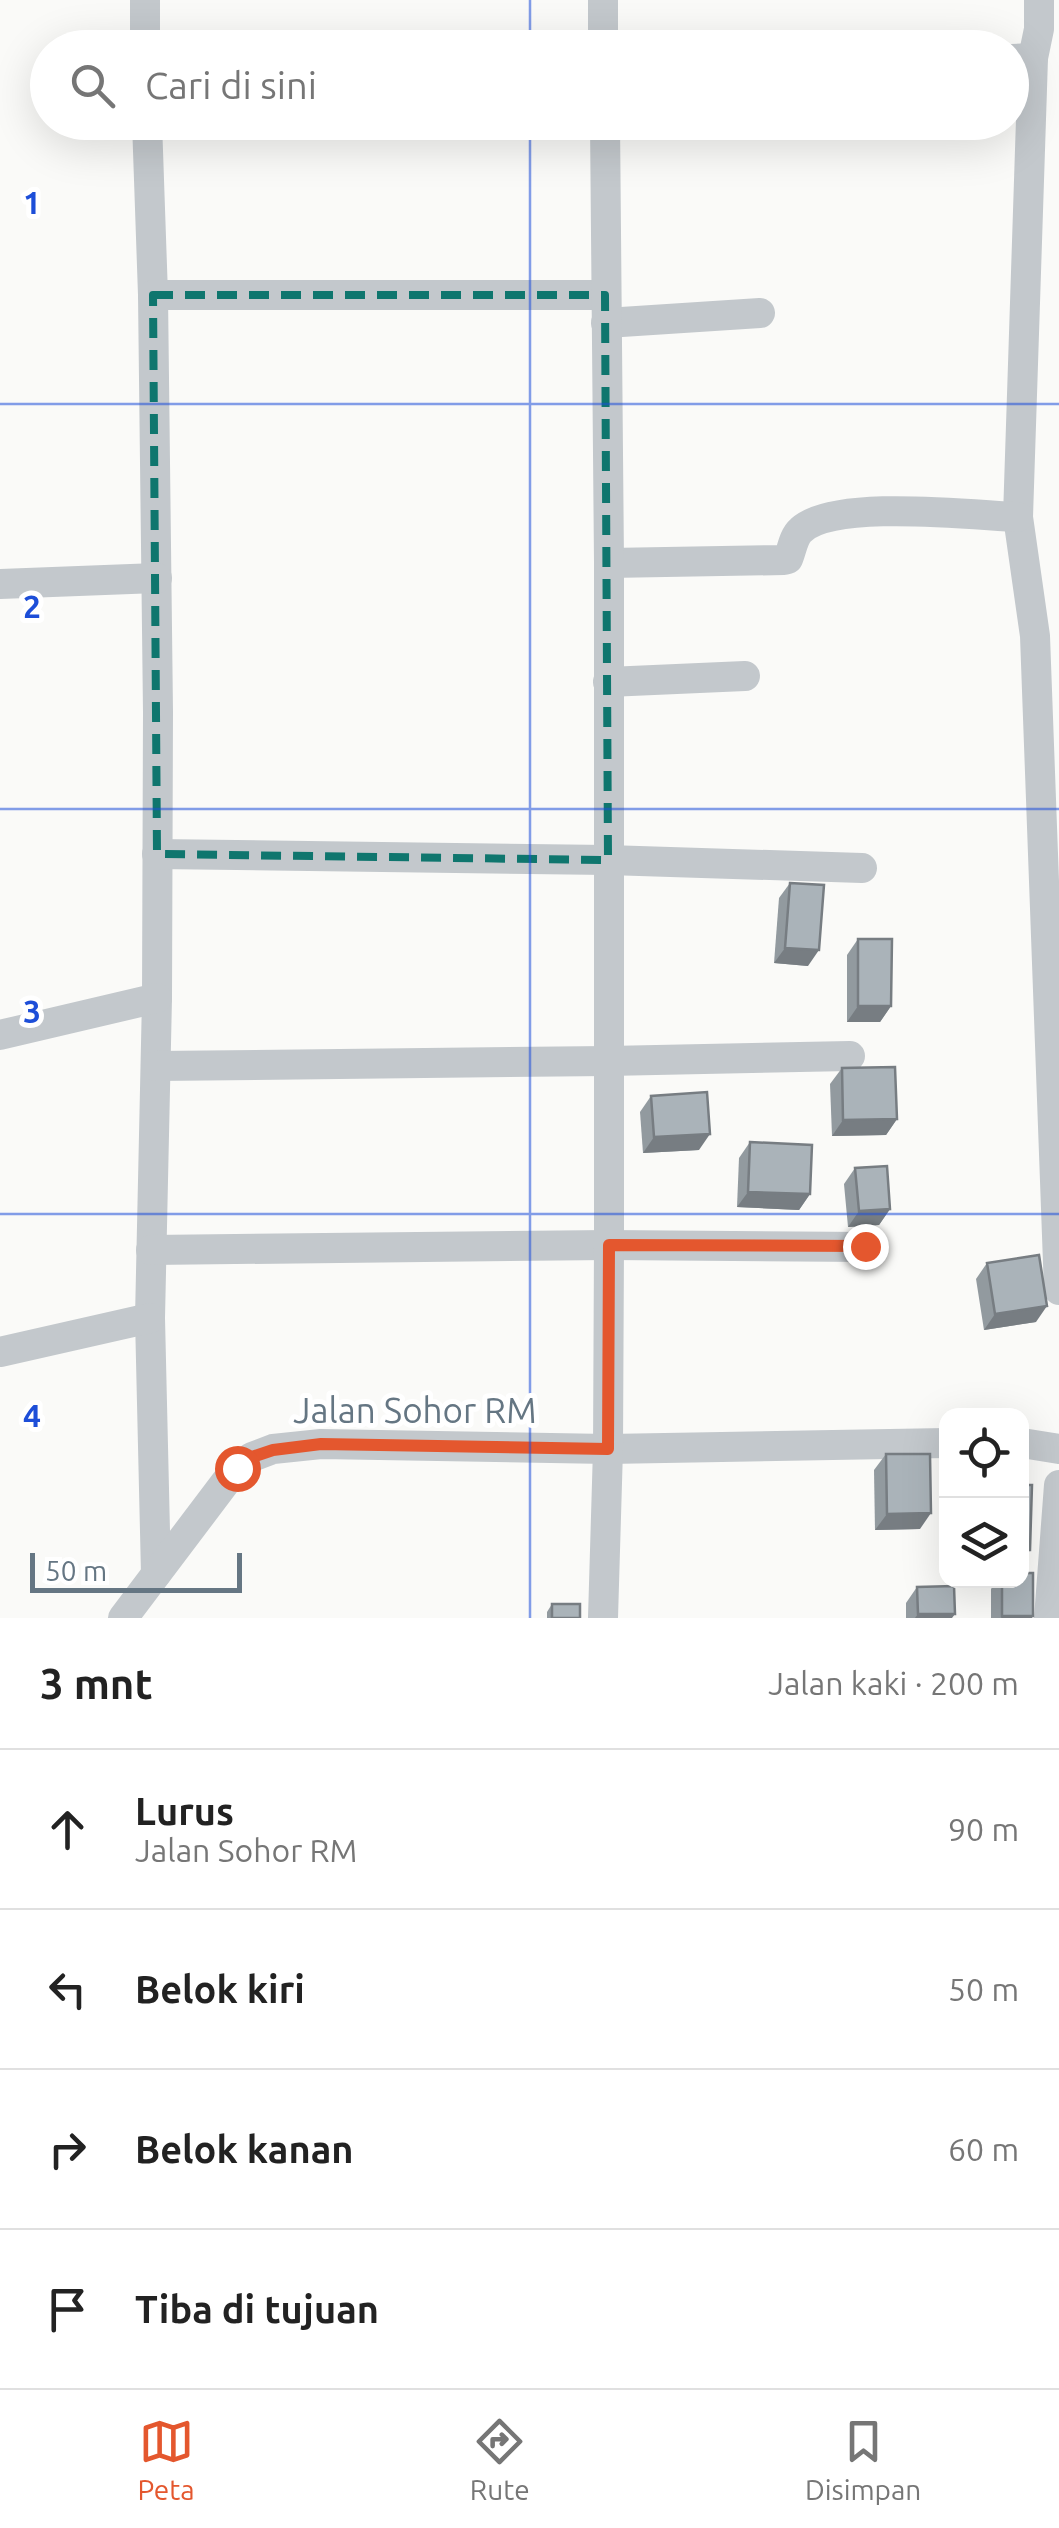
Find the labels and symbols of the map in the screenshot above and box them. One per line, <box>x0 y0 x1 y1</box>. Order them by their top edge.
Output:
text: 1 <box>23 184 41 220</box>
text: 2 <box>23 588 41 624</box>
text: 3 <box>23 993 41 1029</box>
route end <box>843 1224 889 1270</box>
street label: Jalan Sohor RM <box>293 1390 537 1430</box>
text: 4 <box>23 1397 41 1433</box>
route start <box>215 1446 261 1492</box>
scale bar <box>30 1548 242 1592</box>

